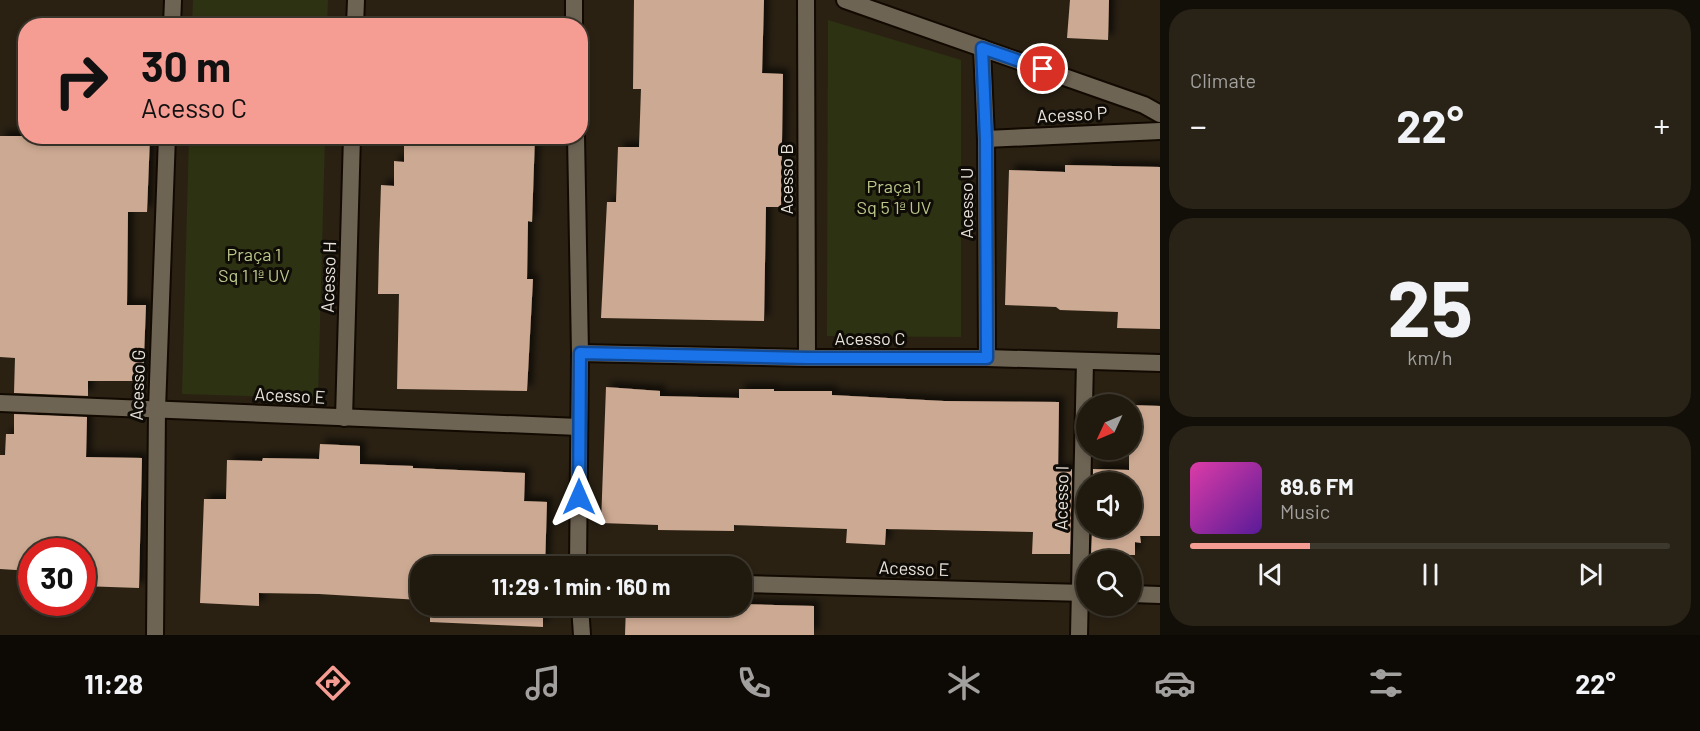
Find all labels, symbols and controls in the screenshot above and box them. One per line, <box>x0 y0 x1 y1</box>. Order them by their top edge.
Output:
text: 30 m <box>141 40 231 90</box>
icon: right <box>42 42 120 120</box>
pin <box>1017 43 1068 94</box>
icon: arrive <box>1026 52 1059 85</box>
text: Climate <box>1190 68 1256 92</box>
text: Acesso C <box>141 91 247 123</box>
text: 22° <box>1396 98 1464 152</box>
street label: Acesso P <box>1036 101 1108 127</box>
text: − <box>1190 105 1207 145</box>
text: + <box>1653 105 1670 145</box>
street label: Acesso B <box>775 143 797 215</box>
street label: Acesso U <box>955 167 977 239</box>
park label: Praça 1 Sq 5 1ª UV <box>857 175 932 218</box>
street label: Acesso H <box>316 241 340 313</box>
park label: Praça 1 Sq 1 1ª UV <box>218 243 290 286</box>
text: 25 <box>1387 259 1473 353</box>
street label: Acesso C <box>835 327 905 349</box>
text: km/h <box>1407 345 1453 369</box>
street label: Acesso G <box>125 349 149 421</box>
street label: Acesso E <box>254 382 326 408</box>
north arrow <box>1076 394 1142 460</box>
map controls <box>1076 394 1142 616</box>
position arrow <box>547 465 611 529</box>
street label: Acesso I <box>1049 466 1073 530</box>
button: sound <box>1076 472 1142 538</box>
text: 89.6 FM <box>1280 473 1354 499</box>
text: Music <box>1280 499 1330 523</box>
speed limit sign: 30 <box>18 538 96 616</box>
button: search <box>1076 550 1142 616</box>
street label: Acesso E <box>878 556 950 580</box>
icon: previous <box>1254 558 1287 591</box>
icon: pause <box>1414 558 1447 591</box>
icon: next <box>1574 558 1607 591</box>
text: 11:29 · 1 min · 160 m <box>492 573 670 599</box>
icon: directions <box>312 662 354 704</box>
icon: music <box>522 662 564 704</box>
icon: phone <box>733 662 775 704</box>
icon: climate <box>943 662 985 704</box>
icon: car <box>1154 662 1196 704</box>
icon: filters <box>1365 662 1407 704</box>
text: 11:28 <box>84 667 143 699</box>
text: 22° <box>1575 667 1616 699</box>

